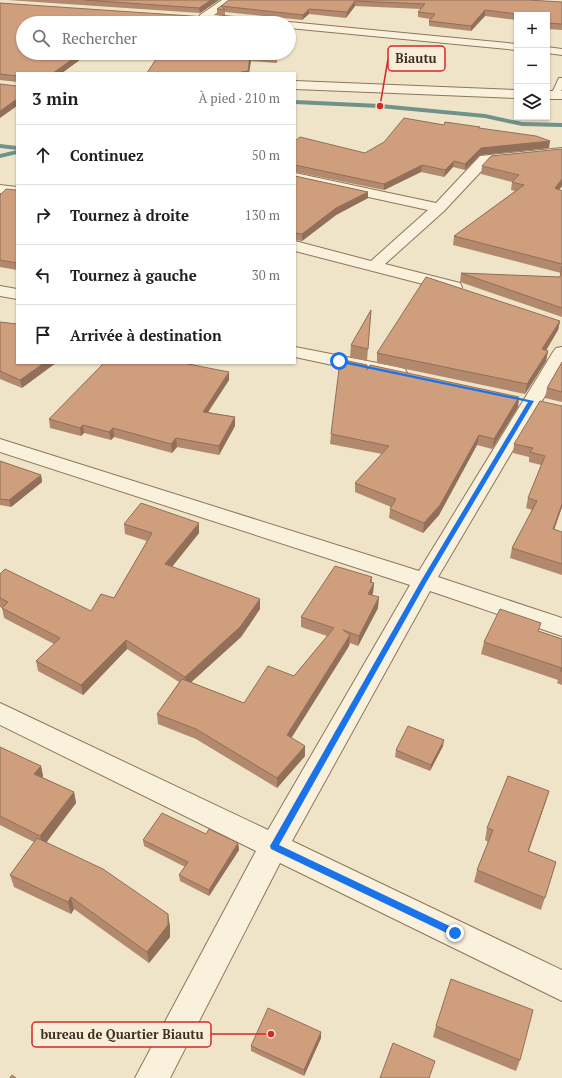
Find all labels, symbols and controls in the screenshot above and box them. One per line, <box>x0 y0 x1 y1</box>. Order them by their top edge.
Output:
map controls <box>514 12 550 120</box>
button: + <box>514 12 550 48</box>
search box <box>16 16 296 60</box>
icon: search <box>30 27 52 49</box>
text: Rechercher <box>62 28 137 48</box>
callout: Biautu <box>388 46 445 71</box>
button: − <box>514 48 550 84</box>
text: Biautu <box>395 49 437 67</box>
button: layers <box>514 84 550 120</box>
text: 3 min <box>32 87 79 110</box>
text: À pied · 210 m <box>199 89 280 107</box>
icon: ahead <box>32 144 54 166</box>
text: Continuez <box>70 145 144 165</box>
text: 50 m <box>252 146 280 164</box>
icon: right <box>32 204 54 226</box>
text: Tournez à droite <box>70 205 189 225</box>
text: 130 m <box>245 206 280 224</box>
icon: left <box>32 264 54 286</box>
text: Tournez à gauche <box>70 265 197 285</box>
text: 30 m <box>252 266 280 284</box>
icon: arrive <box>32 324 54 346</box>
text: Arrivée à destination <box>70 325 222 345</box>
route start <box>330 352 348 370</box>
route end <box>446 924 464 942</box>
callout: bureau de Quartier Biautu <box>32 1022 211 1047</box>
text: bureau de Quartier Biautu <box>39 1025 204 1043</box>

